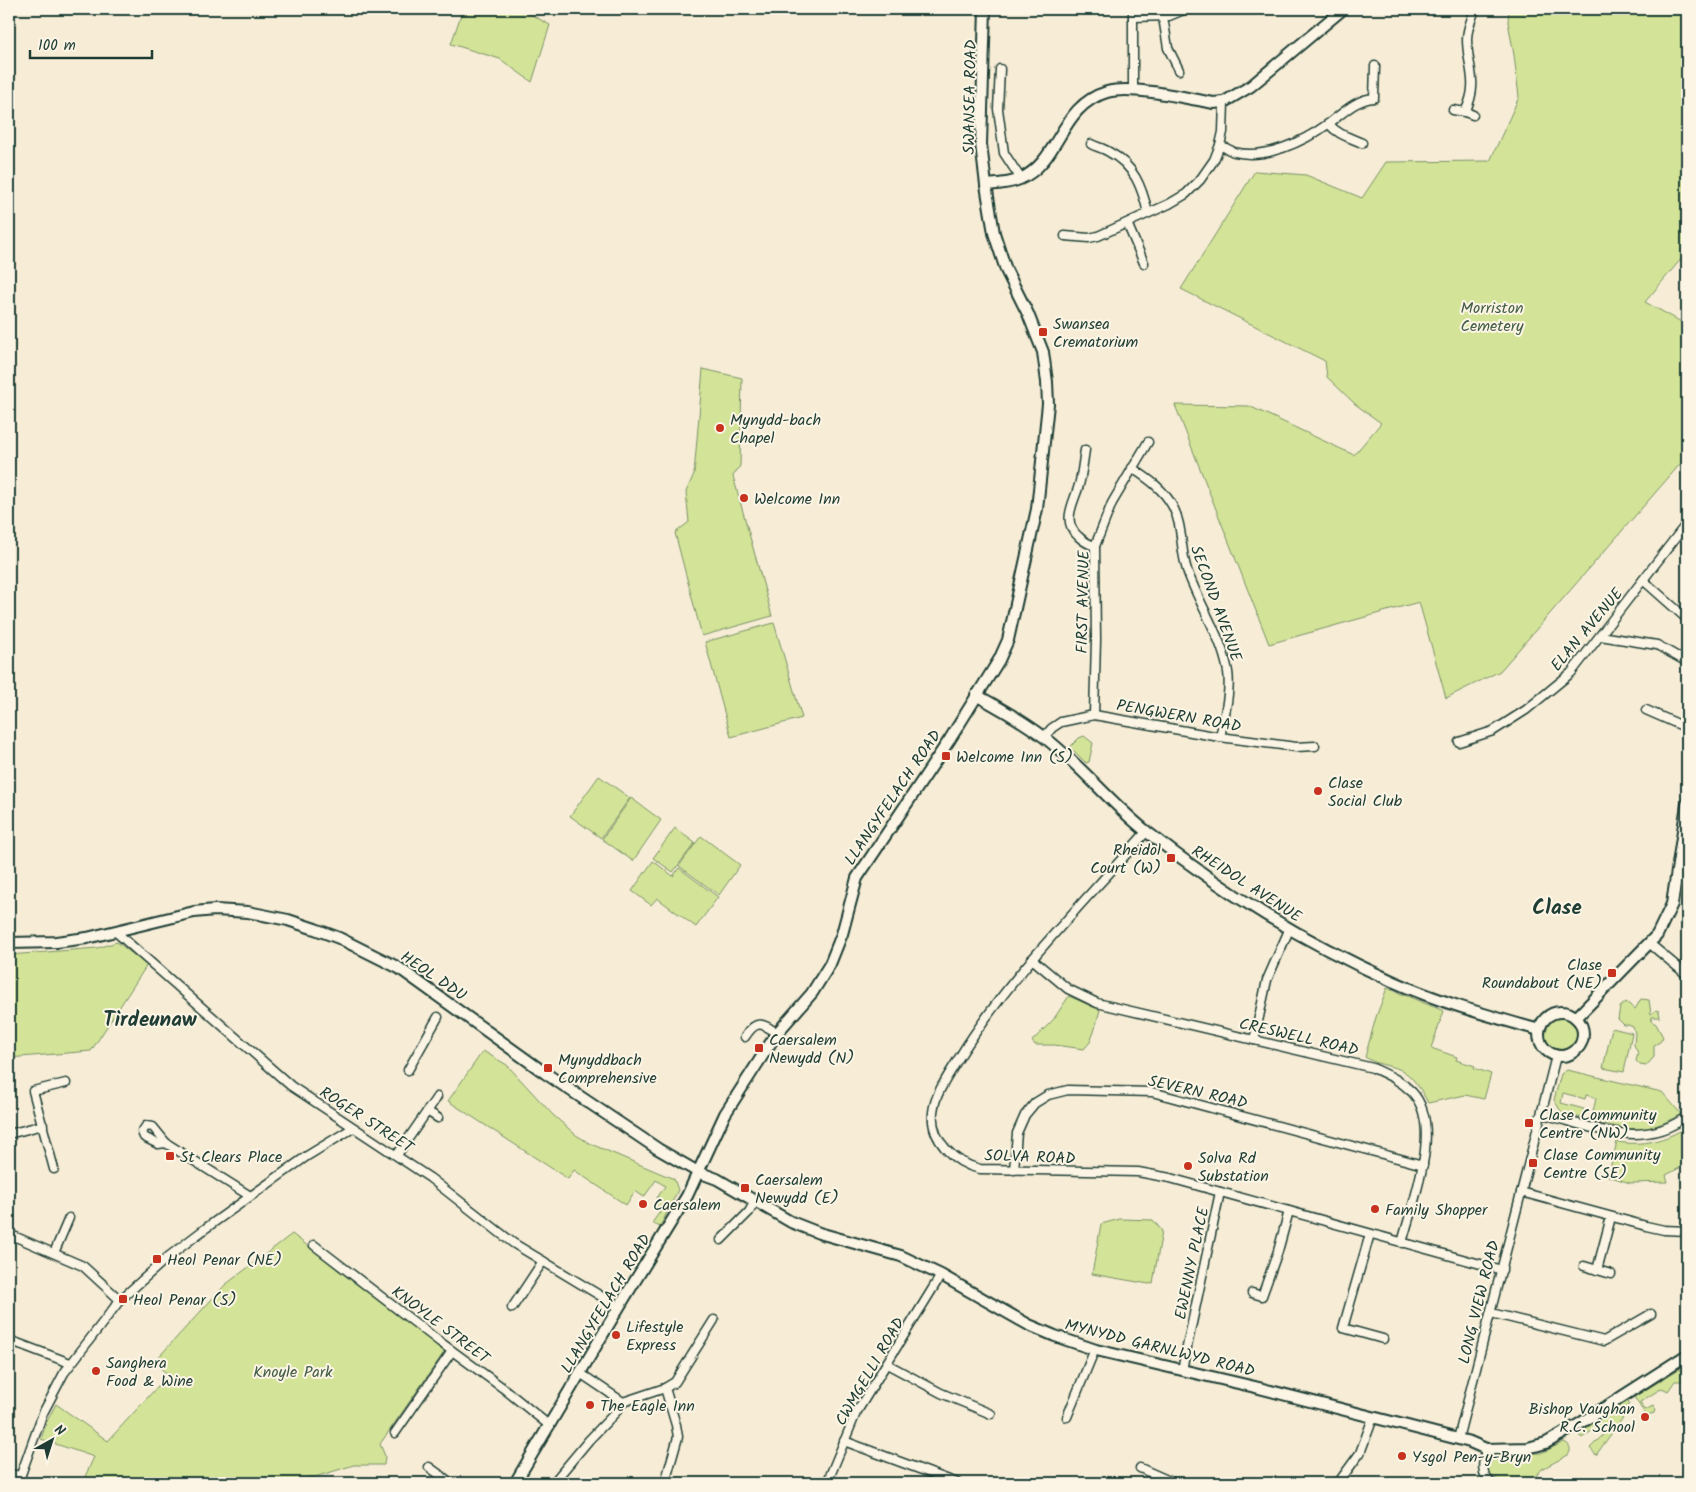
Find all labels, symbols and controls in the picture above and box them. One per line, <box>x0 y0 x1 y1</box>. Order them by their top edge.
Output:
scale bar <box>30 28 152 60</box>
text: 100 m <box>38 34 76 58</box>
street label: SWANSEA ROAD <box>957 39 984 155</box>
park label: Morriston Cemetery <box>1460 296 1524 339</box>
place label: Swansea Crematorium <box>1053 312 1139 355</box>
marker: Swansea Crematorium <box>1037 326 1049 338</box>
place label: Mynydd-bach Chapel <box>730 408 821 451</box>
marker: Mynydd-bach Chapel <box>714 422 726 434</box>
place label: Welcome Inn <box>754 487 840 512</box>
marker: Welcome Inn <box>738 492 750 504</box>
street label: SECOND AVENUE <box>1183 542 1248 666</box>
street label: FIRST AVENUE <box>1070 549 1097 654</box>
street label: ELAN AVENUE <box>1545 582 1630 677</box>
street label: PENGWERN ROAD <box>1114 693 1243 740</box>
street label: LLANGYFELACH ROAD <box>838 725 948 871</box>
place label: Welcome Inn (S) <box>956 745 1073 770</box>
marker: Welcome Inn (S) <box>940 750 952 762</box>
place label: Clase Social Club <box>1328 771 1403 814</box>
marker: Clase Social Club <box>1312 785 1324 797</box>
place label: Rheidol Court (W) <box>1090 838 1161 881</box>
street label: RHEIDOL AVENUE <box>1186 839 1307 930</box>
marker: Rheidol Court (W) <box>1165 852 1177 864</box>
district label: Clase <box>1532 892 1582 925</box>
street label: HEOL DDU <box>395 945 472 1008</box>
place label: Clase Roundabout (NE) <box>1482 953 1602 996</box>
marker: Clase Roundabout (NE) <box>1606 967 1618 979</box>
district label: Tirdeunaw <box>103 1004 198 1037</box>
street label: CRESWELL ROAD <box>1237 1012 1361 1063</box>
place label: Caersalem Newydd (N) <box>769 1028 854 1071</box>
marker: Caersalem Newydd (N) <box>753 1042 765 1054</box>
place label: Mynyddbach Comprehensive <box>558 1048 657 1091</box>
marker: Mynyddbach Comprehensive <box>542 1062 554 1074</box>
street label: SEVERN ROAD <box>1145 1069 1250 1116</box>
street label: ROGER STREET <box>314 1080 419 1161</box>
place label: Clase Community Centre (NW) <box>1539 1103 1657 1146</box>
marker: Clase Community Centre (NW) <box>1523 1117 1535 1129</box>
street label: SOLVA ROAD <box>984 1143 1076 1172</box>
place label: Clase Community Centre (SE) <box>1543 1143 1661 1186</box>
place label: St Clears Place <box>180 1145 282 1170</box>
place label: Solva Rd Substation <box>1198 1146 1269 1189</box>
marker: St Clears Place <box>164 1150 176 1162</box>
marker: Clase Community Centre (SE) <box>1527 1157 1539 1169</box>
marker: Solva Rd Substation <box>1182 1160 1194 1172</box>
place label: Caersalem Newydd (E) <box>755 1168 839 1211</box>
marker: Caersalem Newydd (E) <box>739 1182 751 1194</box>
place label: Caersalem <box>653 1193 721 1218</box>
marker: Caersalem <box>637 1198 649 1210</box>
place label: Family Shopper <box>1385 1198 1489 1223</box>
marker: Family Shopper <box>1369 1203 1381 1215</box>
street label: EWENNY PLACE <box>1168 1204 1217 1322</box>
street label: LLANGYFELACH ROAD <box>555 1229 658 1378</box>
street label: LONG VIEW ROAD <box>1452 1238 1507 1367</box>
place label: Heol Penar (NE) <box>167 1248 282 1273</box>
marker: Heol Penar (NE) <box>151 1253 163 1265</box>
street label: KNOYLE STREET <box>386 1280 496 1371</box>
place label: Heol Penar (S) <box>133 1288 236 1313</box>
marker: Heol Penar (S) <box>117 1293 129 1305</box>
street label: CWMGELLI ROAD <box>829 1313 912 1431</box>
street label: MYNYDD GARNLWYD ROAD <box>1062 1313 1257 1384</box>
place label: Lifestyle Express <box>626 1315 683 1358</box>
marker: Lifestyle Express <box>610 1329 622 1341</box>
place label: Sanghera Food & Wine <box>106 1351 193 1394</box>
park label: Knoyle Park <box>253 1360 333 1385</box>
marker: Sanghera Food & Wine <box>90 1365 102 1377</box>
place label: The Eagle Inn <box>600 1394 695 1419</box>
place label: Bishop Vaughan R.C. School <box>1528 1397 1635 1440</box>
marker: The Eagle Inn <box>584 1399 596 1411</box>
marker: Bishop Vaughan R.C. School <box>1639 1411 1651 1423</box>
north arrow <box>28 1414 78 1464</box>
text: N <box>49 1419 70 1442</box>
place label: Ysgol Pen-y-Bryn <box>1412 1445 1531 1470</box>
marker: Ysgol Pen-y-Bryn <box>1396 1450 1408 1462</box>

